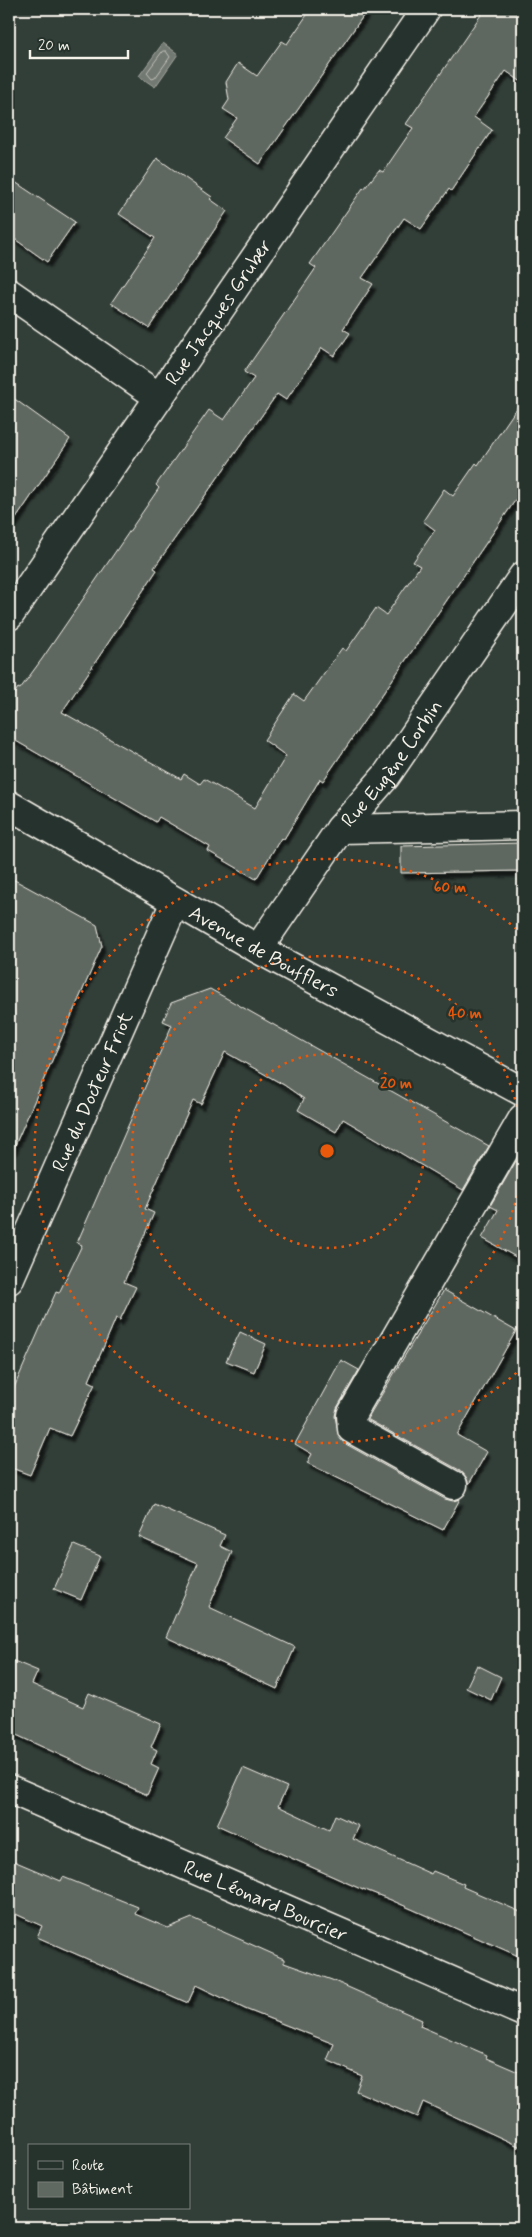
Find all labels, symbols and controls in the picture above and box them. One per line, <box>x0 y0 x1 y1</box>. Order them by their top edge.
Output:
scale bar <box>30 28 128 60</box>
text: 20 m <box>38 36 70 56</box>
street label: Rue Jacques Gruber <box>159 234 279 391</box>
street label: Rue Eugène Corbin <box>335 695 449 834</box>
text: 60 m <box>434 878 466 898</box>
street label: Avenue de Boufflers <box>183 900 343 1005</box>
text: 40 m <box>448 1004 482 1024</box>
street label: Rue du Docteur Friot <box>46 1008 140 1176</box>
text: 20 m <box>380 1074 412 1094</box>
centre of rings <box>318 1142 336 1160</box>
street label: Rue Léonard Bourcier <box>179 1854 352 1949</box>
legend <box>28 2144 190 2210</box>
text: Route <box>72 2156 105 2176</box>
text: Bâtiment <box>72 2180 133 2200</box>

